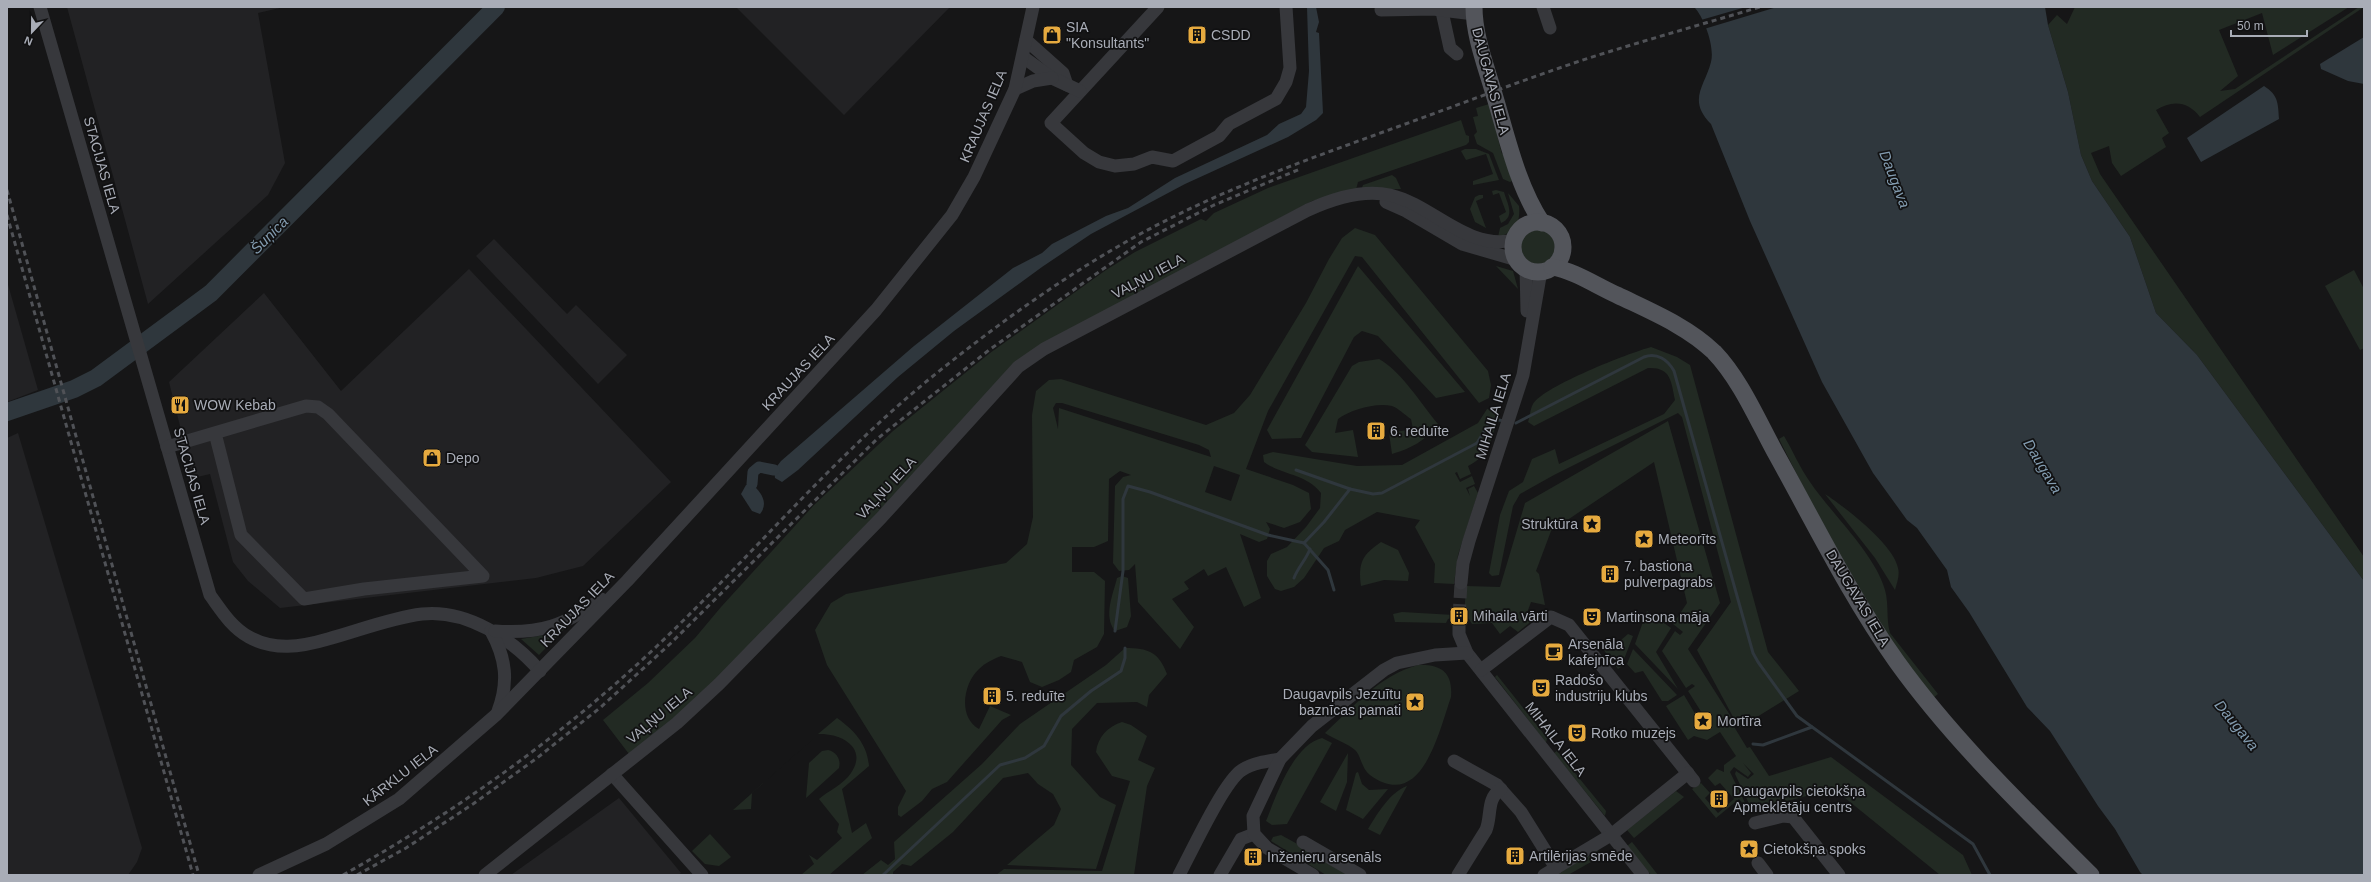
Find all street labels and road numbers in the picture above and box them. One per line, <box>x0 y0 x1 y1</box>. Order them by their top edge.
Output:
street label: DAUGAVAS IELA <box>1469 26 1513 137</box>
street label: KRAUJAS IELA <box>956 67 1010 165</box>
street label: STACIJAS IELA <box>81 115 124 216</box>
street label: VAĻŅU IELA <box>1109 250 1188 302</box>
street label: KRAUJAS IELA <box>758 330 838 414</box>
street label: MIHAILA IELA <box>1472 370 1514 461</box>
street label: STACIJAS IELA <box>171 426 214 527</box>
street label: VAĻŅU IELA <box>853 453 920 523</box>
street label: DAUGAVAS IELA <box>1823 547 1894 650</box>
street label: KRAUJAS IELA <box>537 567 618 650</box>
street label: VAĻŅU IELA <box>623 683 695 747</box>
street label: MIHAILA IELA <box>1522 699 1590 780</box>
street label: KĀRKLU IELA <box>360 741 441 809</box>

